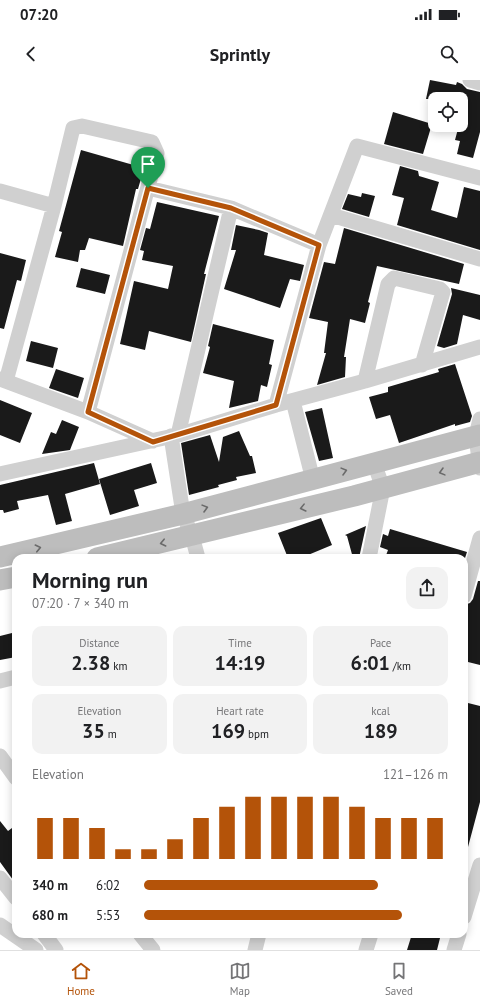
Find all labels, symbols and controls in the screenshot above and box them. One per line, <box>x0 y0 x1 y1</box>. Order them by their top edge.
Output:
text: 07:20 <box>20 5 58 24</box>
icon: back <box>20 43 42 65</box>
text: Sprintly <box>210 43 270 66</box>
icon: search <box>438 43 460 65</box>
map controls <box>428 92 468 132</box>
button: locate <box>428 92 468 132</box>
pin <box>131 147 165 188</box>
icon: arrive <box>137 153 159 175</box>
one-way arrow <box>341 467 348 476</box>
one-way arrow <box>439 467 446 476</box>
one-way arrow <box>202 504 209 513</box>
one-way arrow <box>300 504 306 512</box>
one-way arrow <box>160 538 166 546</box>
one-way arrow <box>35 544 41 552</box>
text: Morning run <box>32 566 148 594</box>
button: share <box>406 567 448 609</box>
text: 07:20 · 7 × 340 m <box>32 595 129 612</box>
text: Distance <box>79 636 119 650</box>
text: Time <box>228 636 252 650</box>
text: Pace <box>370 636 391 650</box>
text: 2.38 <box>71 650 110 676</box>
text: 14:19 <box>215 650 265 676</box>
text: 6:01 <box>350 650 390 676</box>
text: km <box>110 659 127 673</box>
text: /km <box>390 659 411 673</box>
text: Elevation <box>77 704 121 718</box>
text: Heart rate <box>216 704 264 718</box>
text: kcal <box>371 704 390 718</box>
text: 35 <box>82 718 105 744</box>
text: 169 <box>211 718 245 744</box>
text: 189 <box>364 718 398 744</box>
text: m <box>105 727 117 741</box>
text: bpm <box>245 727 269 741</box>
text: Elevation <box>32 766 84 783</box>
text: 121–126 m <box>383 766 448 783</box>
text: 340 m <box>32 877 68 894</box>
text: 6:02 <box>96 877 120 894</box>
text: 680 m <box>32 907 68 924</box>
text: 5:53 <box>96 907 120 924</box>
tab: Home <box>67 960 95 998</box>
tab: Map <box>229 960 251 998</box>
tab: Saved <box>385 960 413 998</box>

